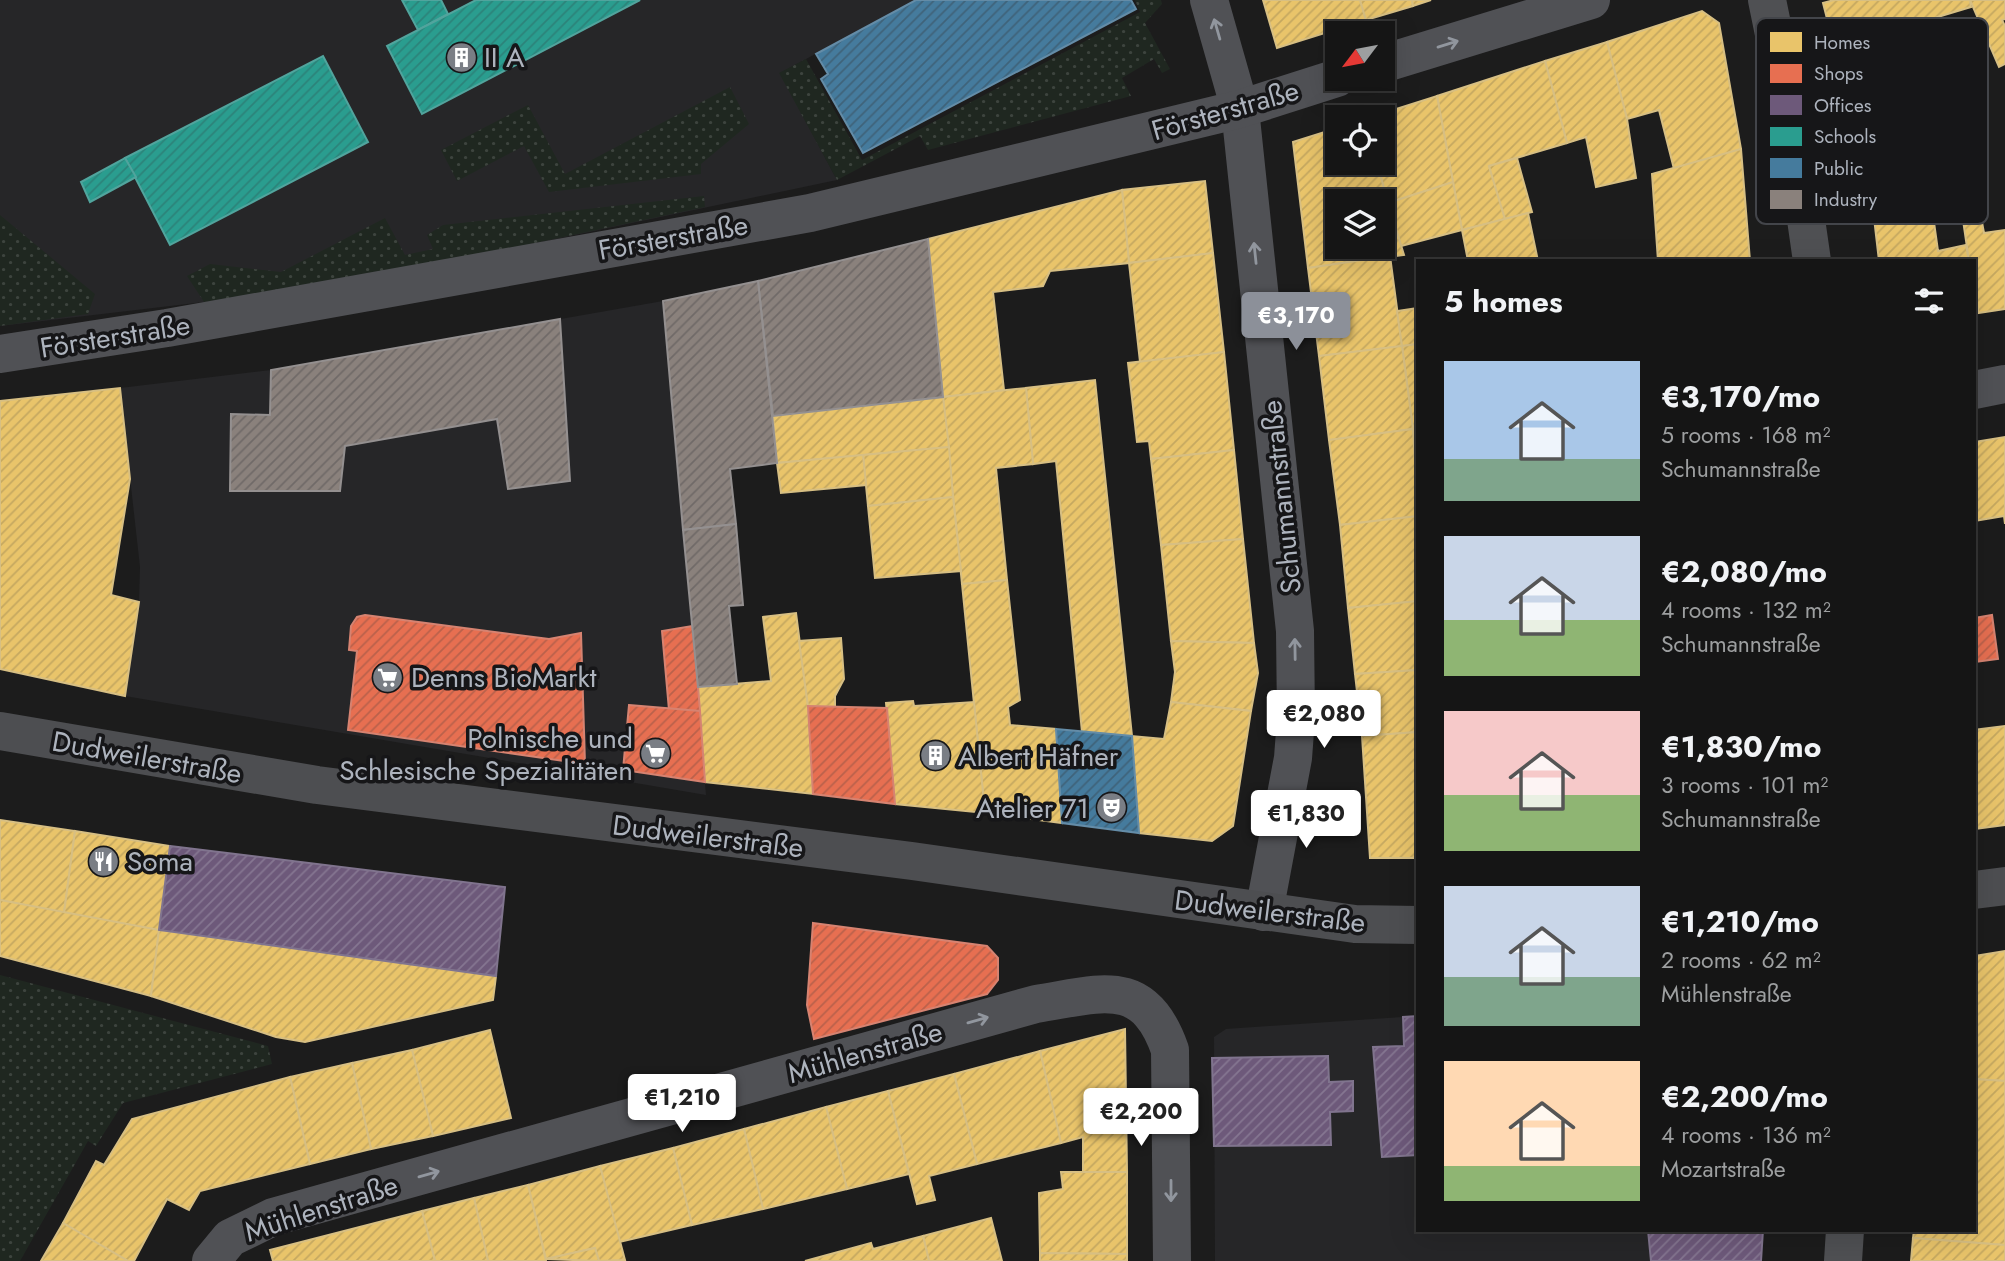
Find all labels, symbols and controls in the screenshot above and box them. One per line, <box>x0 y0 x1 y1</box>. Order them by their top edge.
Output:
one-way arrow <box>1210 18 1223 40</box>
legend <box>1756 18 1988 224</box>
north arrow <box>1325 21 1395 91</box>
map controls <box>1325 21 1395 259</box>
text: Homes <box>1814 29 1871 56</box>
place label: II A <box>484 37 525 78</box>
one-way arrow <box>1436 37 1458 49</box>
building icon: II A <box>444 40 478 74</box>
text: Shops <box>1814 60 1864 87</box>
street label: Försterstraße <box>1147 70 1304 151</box>
text: Offices <box>1814 92 1872 119</box>
button: locate <box>1325 105 1395 175</box>
text: Schools <box>1814 123 1877 150</box>
text: Public <box>1814 155 1863 182</box>
text: Industry <box>1814 186 1878 213</box>
button: layers <box>1325 189 1395 259</box>
street label: Försterstraße <box>595 204 751 271</box>
one-way arrow <box>1248 242 1261 264</box>
text: 5 homes <box>1444 280 1563 323</box>
icon: filters <box>1910 282 1948 320</box>
pin: €3,170 <box>1239 292 1353 352</box>
text: €3,170 <box>1257 298 1335 332</box>
street label: Försterstraße <box>37 304 193 369</box>
text: €3,170/mo <box>1661 375 1820 418</box>
icon: home <box>1500 389 1584 473</box>
street label: Schumannstraße <box>1251 398 1312 596</box>
text: 5 rooms · 168 m² <box>1661 418 1830 452</box>
text: Schumannstraße <box>1661 452 1820 486</box>
text: €2,080/mo <box>1661 550 1827 593</box>
icon: home <box>1500 564 1584 648</box>
text: 4 rooms · 132 m² <box>1661 593 1831 627</box>
text: Schumannstraße <box>1661 627 1820 661</box>
one-way arrow <box>1288 638 1302 661</box>
place label: Denns BioMarkt <box>411 657 597 698</box>
supermarket icon: Denns BioMarkt <box>371 660 405 694</box>
pin: €2,080 <box>1267 690 1381 750</box>
text: €2,080 <box>1283 696 1365 730</box>
place label: Polnische und Schlesische Spezialitäten <box>339 718 633 791</box>
street label: Dudweilerstraße <box>49 721 245 794</box>
text: €1,830/mo <box>1661 725 1821 768</box>
place label: Albert Häfner <box>958 736 1119 777</box>
supermarket icon: Polnische und Schlesische Spezialitäten <box>639 737 673 771</box>
building icon: Albert Häfner <box>918 739 952 773</box>
icon: home <box>1500 739 1584 823</box>
text: 3 rooms · 101 m² <box>1661 768 1828 802</box>
place label: Atelier 71 <box>976 788 1089 829</box>
pin: €1,830 <box>1249 790 1363 850</box>
theatre icon: Atelier 71 <box>1095 791 1129 825</box>
text: €1,830 <box>1267 796 1345 830</box>
text: Schumannstraße <box>1661 802 1820 836</box>
street label: Dudweilerstraße <box>610 804 806 869</box>
place label: Soma <box>127 841 193 882</box>
restaurant icon: Soma <box>87 844 121 878</box>
street label: Dudweilerstraße <box>1172 879 1368 944</box>
text: €1,210/mo <box>1661 900 1819 943</box>
icon: home <box>1500 914 1584 998</box>
text: 2 rooms · 62 m² <box>1661 943 1821 977</box>
text: Mühlenstraße <box>1661 977 1792 1011</box>
street label: Mühlenstraße <box>783 1011 947 1094</box>
one-way arrow <box>966 1013 989 1026</box>
pin: €1,210 <box>625 1074 739 1134</box>
text: €2,200/mo <box>1661 1075 1828 1118</box>
text: €1,210 <box>644 1080 720 1114</box>
pin: €2,200 <box>1084 1088 1198 1148</box>
icon: home <box>1500 1089 1584 1173</box>
text: €2,200 <box>1099 1094 1183 1128</box>
text: 4 rooms · 136 m² <box>1661 1118 1831 1152</box>
text: Mozartstraße <box>1661 1152 1785 1186</box>
street label: Mühlenstraße <box>239 1164 403 1253</box>
one-way arrow <box>418 1166 440 1179</box>
one-way arrow <box>1165 1179 1178 1202</box>

